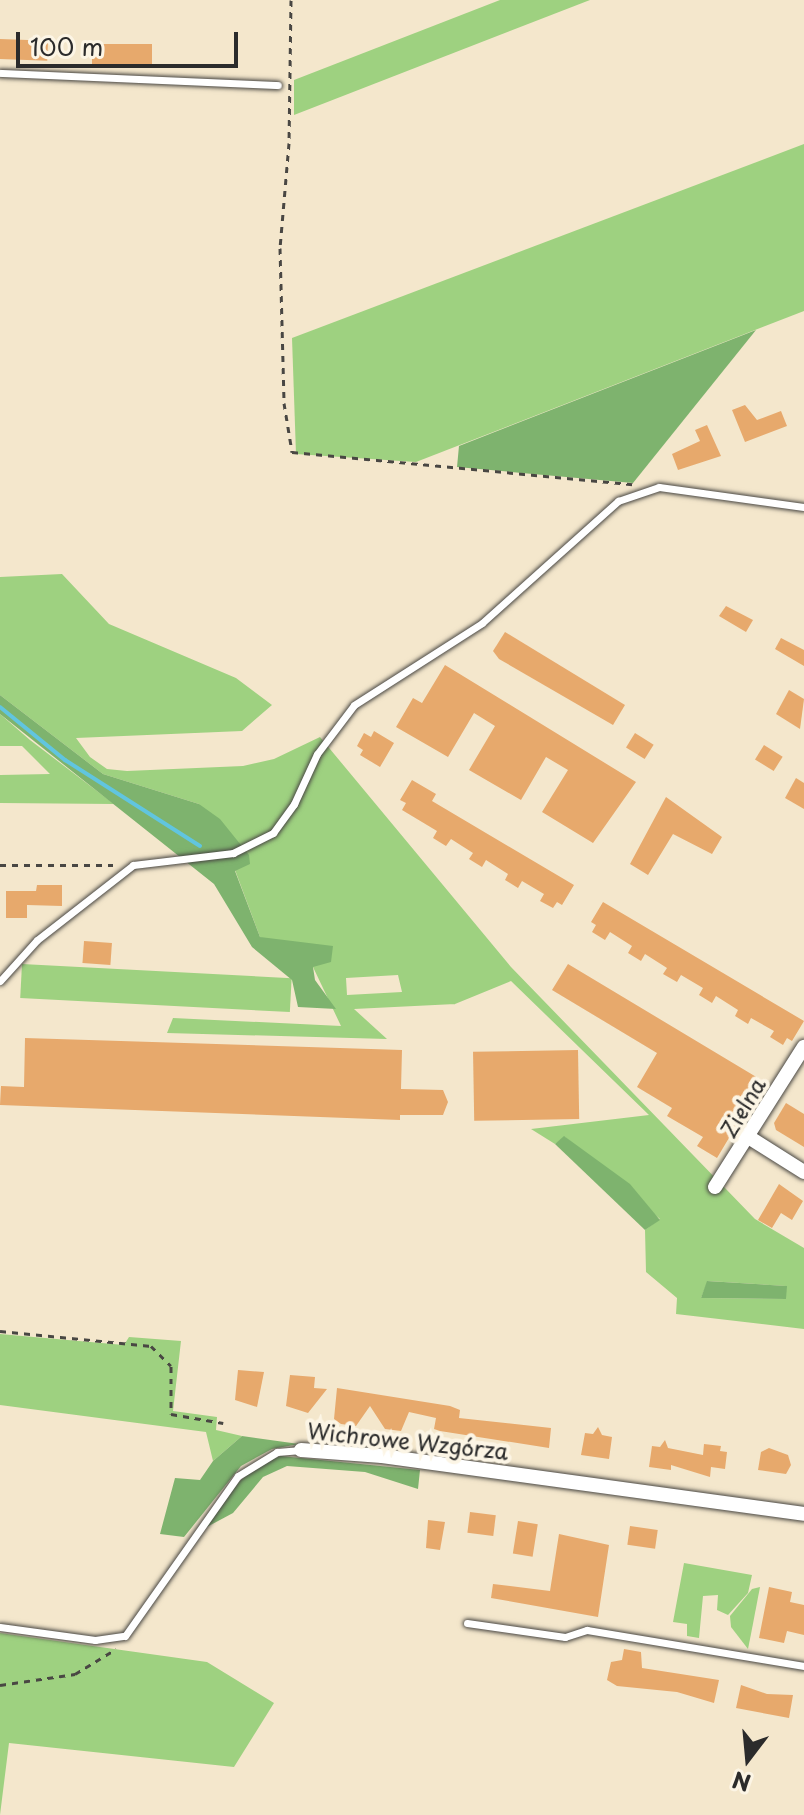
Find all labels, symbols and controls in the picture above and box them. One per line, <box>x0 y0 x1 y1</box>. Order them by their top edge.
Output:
scale bar <box>20 16 242 66</box>
text: 100 m <box>30 28 103 64</box>
street label: Zielna <box>714 1072 770 1142</box>
street label: Wichrowe Wzgórza <box>307 1416 509 1464</box>
north arrow <box>708 1719 788 1799</box>
text: N <box>728 1764 754 1801</box>

